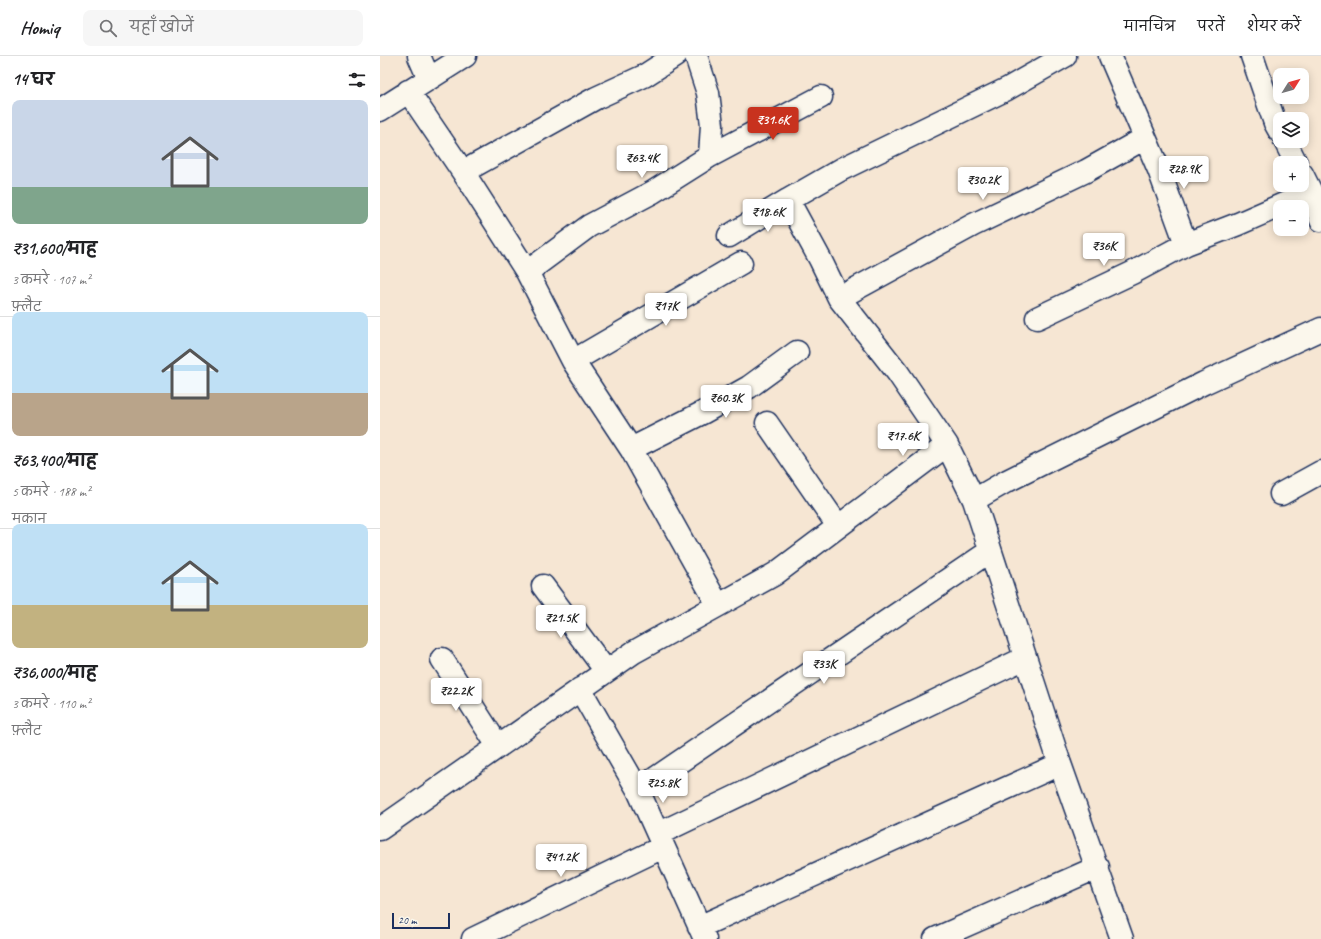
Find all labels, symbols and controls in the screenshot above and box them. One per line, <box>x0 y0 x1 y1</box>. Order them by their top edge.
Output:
search box <box>83 10 363 46</box>
text: Homiq <box>20 16 59 40</box>
icon: search <box>97 17 119 39</box>
text: यहाँ खोजें <box>129 18 194 37</box>
text: मानचित्र <box>1124 18 1175 35</box>
text: परतें <box>1197 18 1225 35</box>
text: शेयर करें <box>1247 18 1301 35</box>
north arrow <box>1273 68 1309 104</box>
map controls <box>1273 68 1309 236</box>
text: 14 घर <box>12 69 54 90</box>
icon: filters <box>346 69 368 91</box>
pin: ₹31.6K <box>740 107 806 141</box>
text: ₹31.6K <box>757 112 789 128</box>
button: layers <box>1273 112 1309 148</box>
icon: home <box>154 126 226 198</box>
pin: ₹63.4K <box>609 145 675 179</box>
text: ₹63.4K <box>626 150 658 166</box>
pin: ₹28.9K <box>1151 156 1217 190</box>
button: + <box>1273 156 1309 192</box>
text: ₹28.9K <box>1168 161 1200 177</box>
pin: ₹30.2K <box>950 167 1016 201</box>
text: ₹30.2K <box>967 172 999 188</box>
pin: ₹18.6K <box>735 199 801 233</box>
button: − <box>1273 200 1309 236</box>
text: ₹18.6K <box>752 204 784 220</box>
pin: ₹36K <box>1080 233 1128 267</box>
text: ₹31,600/माह <box>12 238 97 259</box>
text: ₹36K <box>1092 238 1116 254</box>
text: 3 कमरे · 107 m² <box>12 272 90 288</box>
pin: ₹17K <box>642 293 690 327</box>
text: ₹17K <box>654 298 678 314</box>
text: फ़्लैट <box>12 299 42 315</box>
icon: home <box>154 338 226 410</box>
pin: ₹60.3K <box>693 385 759 419</box>
text: ₹60.3K <box>710 390 742 406</box>
pin: ₹17.6K <box>870 423 936 457</box>
text: ₹17.6K <box>887 428 919 444</box>
text: ₹63,400/माह <box>12 450 97 471</box>
text: 5 कमरे · 188 m² <box>12 484 90 500</box>
text: मकान <box>12 511 46 527</box>
icon: home <box>154 550 226 622</box>
pin: ₹21.5K <box>528 605 594 639</box>
text: ₹21.5K <box>545 610 577 626</box>
pin: ₹33K <box>800 651 848 685</box>
text: ₹33K <box>812 656 836 672</box>
text: ₹36,000/माह <box>12 662 97 683</box>
pin: ₹22.2K <box>423 678 489 712</box>
text: ₹22.2K <box>440 683 472 699</box>
text: 3 कमरे · 110 m² <box>12 696 90 712</box>
text: फ़्लैट <box>12 723 42 739</box>
pin: ₹25.8K <box>630 770 696 804</box>
text: ₹25.8K <box>647 775 679 791</box>
pin: ₹41.2K <box>528 844 594 878</box>
text: ₹41.2K <box>545 849 577 865</box>
scale bar <box>392 911 450 930</box>
text: 20 m <box>398 913 417 927</box>

